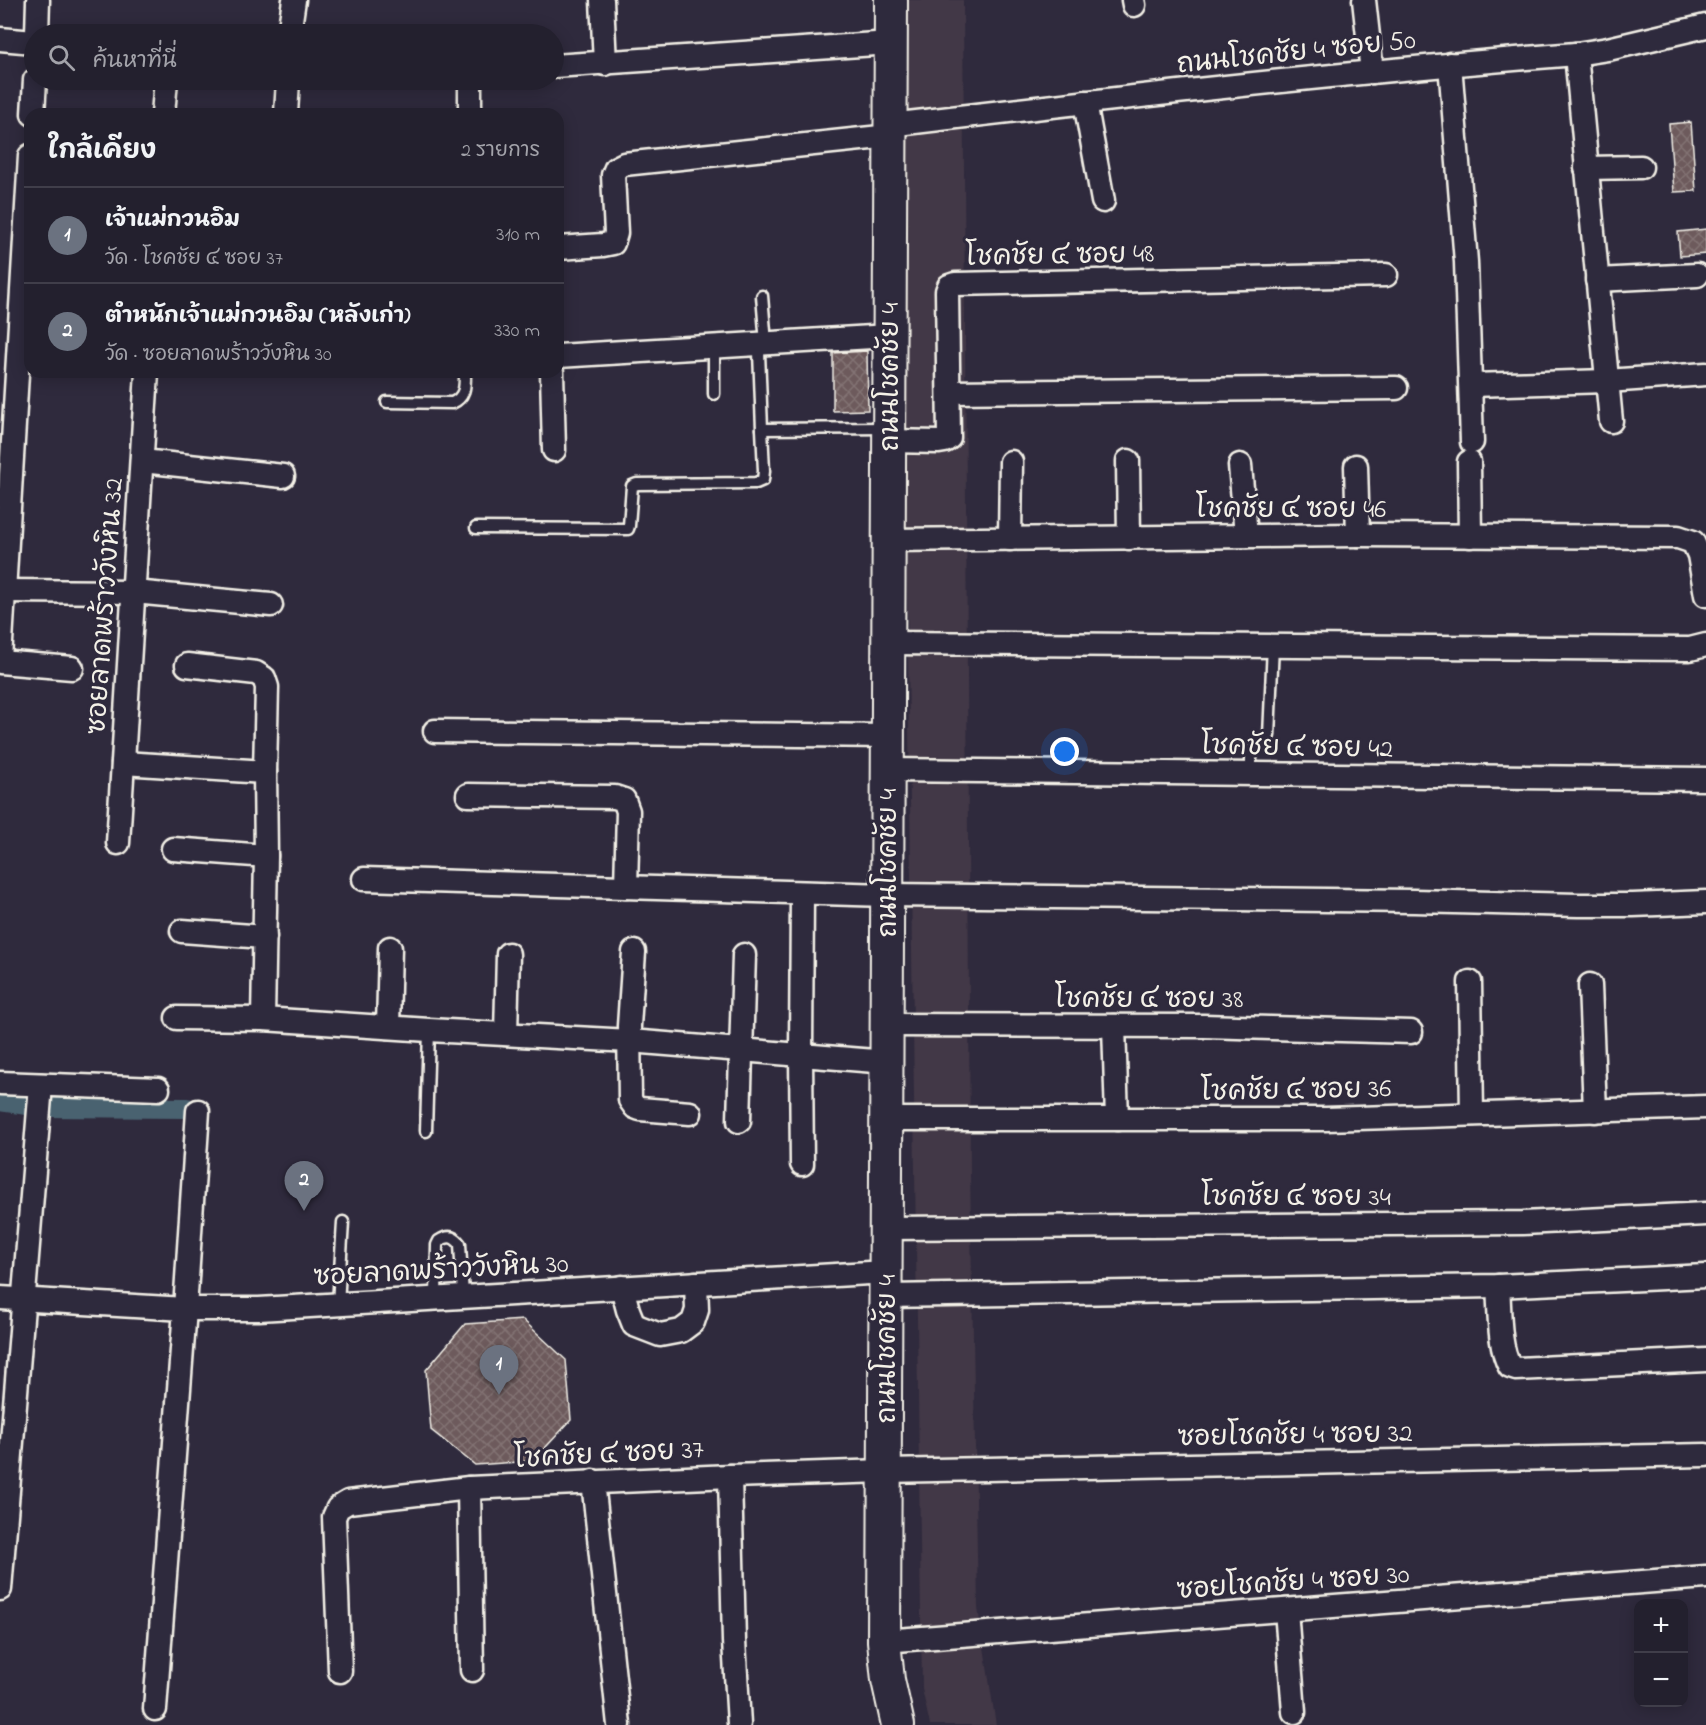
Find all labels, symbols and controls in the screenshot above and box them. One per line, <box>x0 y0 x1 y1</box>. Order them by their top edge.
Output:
street label: ถนนโชคชัย 4 ซอย 50 <box>1175 21 1418 85</box>
search box <box>24 24 564 90</box>
icon: search <box>45 41 78 74</box>
text: ค้นหาที่นี่ <box>93 46 177 78</box>
text: ใกล้เคียง <box>48 133 156 171</box>
text: 2 รายการ <box>461 137 540 166</box>
text: เจ้าแม่กวนอิม <box>105 205 240 237</box>
text: 1 <box>64 221 71 250</box>
text: 310 m <box>496 221 540 250</box>
street label: โชคชัย ๔ ซอย 48 <box>965 234 1155 278</box>
text: วัด · โชคชัย ๔ ซอย 37 <box>105 245 283 274</box>
text: ตำหนักเจ้าแม่กวนอิม (หลังเก่า) <box>105 301 410 333</box>
street label: ถนนโชคชัย 4 <box>871 302 911 452</box>
text: 2 <box>63 317 72 346</box>
text: 330 m <box>494 317 540 346</box>
text: วัด · ซอยลาดพร้าววังหิน 30 <box>105 341 332 370</box>
street label: ซอยลาดพร้าววังหิน 32 <box>78 477 135 736</box>
street label: โชคชัย ๔ ซอย 46 <box>1196 490 1386 530</box>
street label: โชคชัย ๔ ซอย 42 <box>1201 726 1393 770</box>
your location <box>1050 737 1079 766</box>
street label: ถนนโชคชัย 4 <box>869 788 909 938</box>
street label: โชคชัย ๔ ซอย 38 <box>1055 980 1243 1020</box>
street label: โชคชัย ๔ ซอย 36 <box>1200 1069 1392 1113</box>
pin: 2 <box>284 1162 324 1211</box>
street label: โชคชัย ๔ ซอย 34 <box>1201 1178 1391 1218</box>
street label: ซอยลาดพร้าววังหิน 30 <box>313 1245 570 1298</box>
street label: ถนนโชคชัย 4 <box>868 1274 908 1424</box>
pin: 1 <box>480 1346 518 1395</box>
street label: ซอยโชคชัย 4 ซอย 32 <box>1177 1414 1413 1458</box>
street label: โชคชัย ๔ ซอย 37 <box>513 1430 705 1480</box>
street label: ซอยโชคชัย 4 ซอย 30 <box>1175 1555 1411 1611</box>
map controls <box>1634 1599 1688 1707</box>
button: + <box>1634 1599 1688 1653</box>
button: − <box>1634 1653 1688 1707</box>

